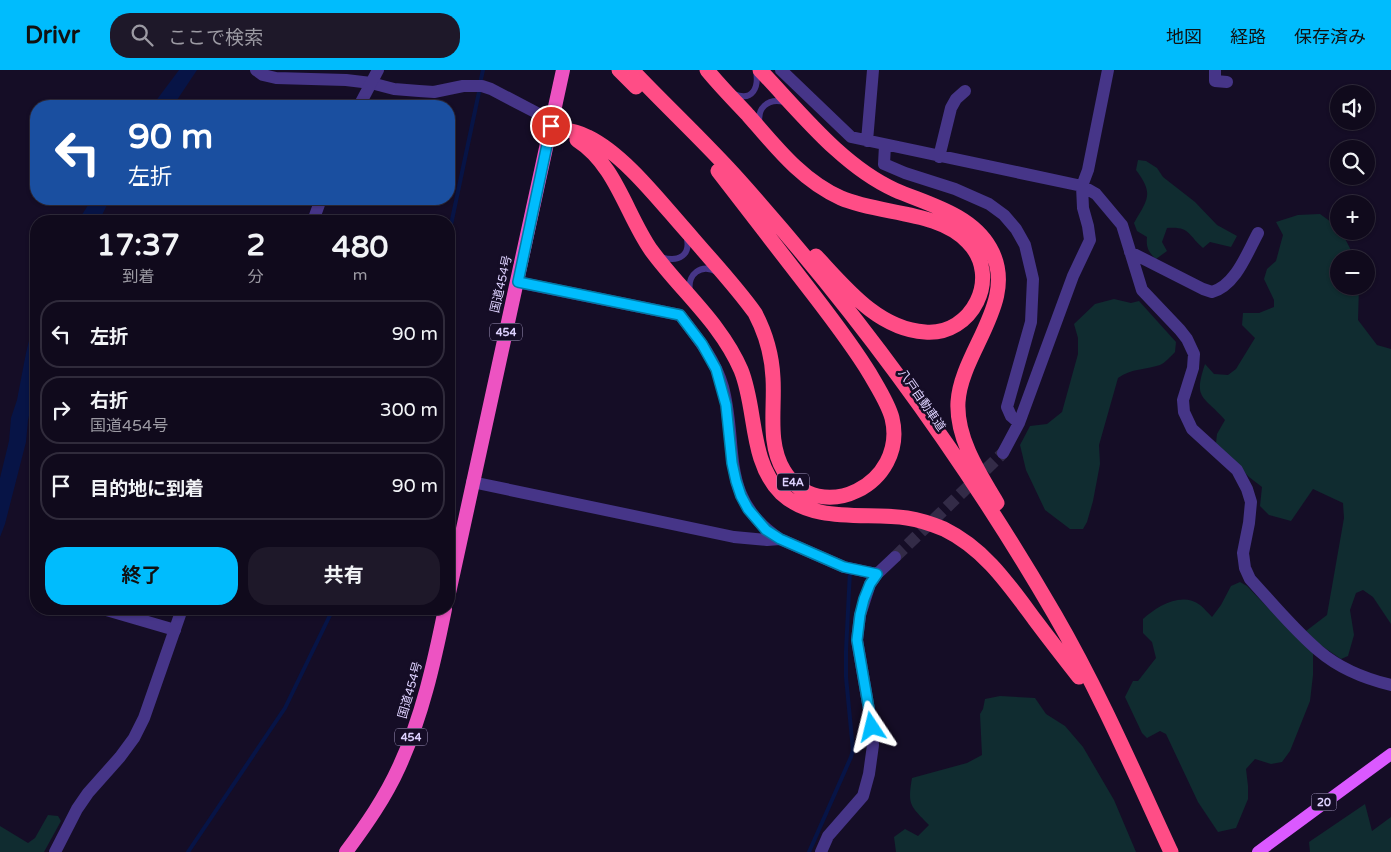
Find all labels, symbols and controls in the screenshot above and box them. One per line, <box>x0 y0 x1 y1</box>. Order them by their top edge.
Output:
search box <box>110 13 460 58</box>
text: Drivr <box>25 21 80 50</box>
icon: search <box>128 21 156 49</box>
text: 地図 <box>1166 26 1202 48</box>
text: 経路 <box>1230 26 1266 48</box>
text: 保存済み <box>1294 26 1366 48</box>
text: ここで検索 <box>168 27 263 49</box>
map controls <box>1330 85 1375 295</box>
button: sound <box>1330 85 1375 130</box>
pin <box>530 105 572 147</box>
icon: arrive <box>537 112 565 140</box>
text: 90 m <box>128 116 213 158</box>
icon: left <box>45 120 110 185</box>
button: search <box>1330 140 1375 185</box>
text: 左折 <box>128 164 172 190</box>
button: + <box>1330 195 1375 240</box>
text: 17:37 <box>97 227 180 264</box>
text: 2 <box>246 227 265 264</box>
text: 480 <box>332 229 388 266</box>
button: − <box>1330 250 1375 295</box>
street label: 国道454号 <box>488 254 514 314</box>
text: m <box>353 265 367 285</box>
text: 到着 <box>122 267 154 287</box>
text: 分 <box>248 267 264 287</box>
icon: left <box>47 320 75 348</box>
text: 90 m <box>392 323 438 345</box>
road number: 454 <box>490 323 522 340</box>
text: 左折 <box>90 326 128 348</box>
street label: 八戸自動車道 <box>896 366 948 434</box>
text: 右折 <box>90 390 128 412</box>
icon: right <box>47 396 75 424</box>
text: 300 m <box>380 399 438 421</box>
text: 国道454号 <box>90 416 168 436</box>
icon: arrive <box>47 472 75 500</box>
road number: E4A <box>777 474 809 491</box>
text: 90 m <box>392 475 438 497</box>
text: 目的地に到着 <box>90 478 204 500</box>
button: 終了 <box>45 547 238 605</box>
button: 共有 <box>248 547 440 605</box>
street label: 国道454号 <box>395 660 425 720</box>
position arrow <box>845 700 897 752</box>
road number: 454 <box>395 729 427 746</box>
road number: 20 <box>1312 794 1336 810</box>

